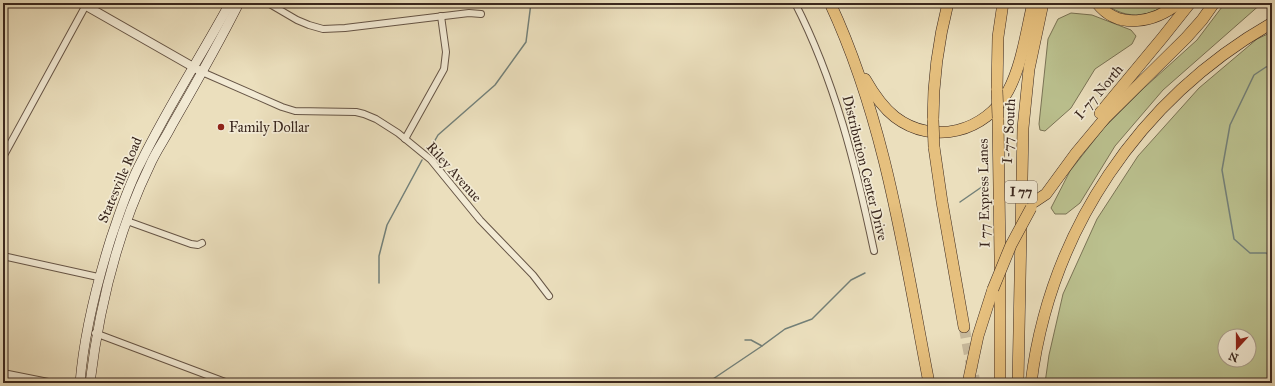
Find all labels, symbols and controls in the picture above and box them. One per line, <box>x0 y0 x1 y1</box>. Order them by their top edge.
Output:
street label: I-77 North <box>1071 61 1127 123</box>
street label: Distribution Center Drive <box>839 94 891 243</box>
street label: I-77 South <box>999 98 1019 164</box>
place label: Family Dollar <box>229 119 310 136</box>
marker: Family Dollar <box>216 122 226 132</box>
street label: Statesville Road <box>94 134 146 226</box>
street label: I 77 Express Lanes <box>975 138 993 248</box>
street label: Riley Avenue <box>423 139 485 206</box>
road number: I 77 <box>1005 181 1037 203</box>
north arrow <box>1217 328 1257 368</box>
text: N <box>1226 349 1240 365</box>

